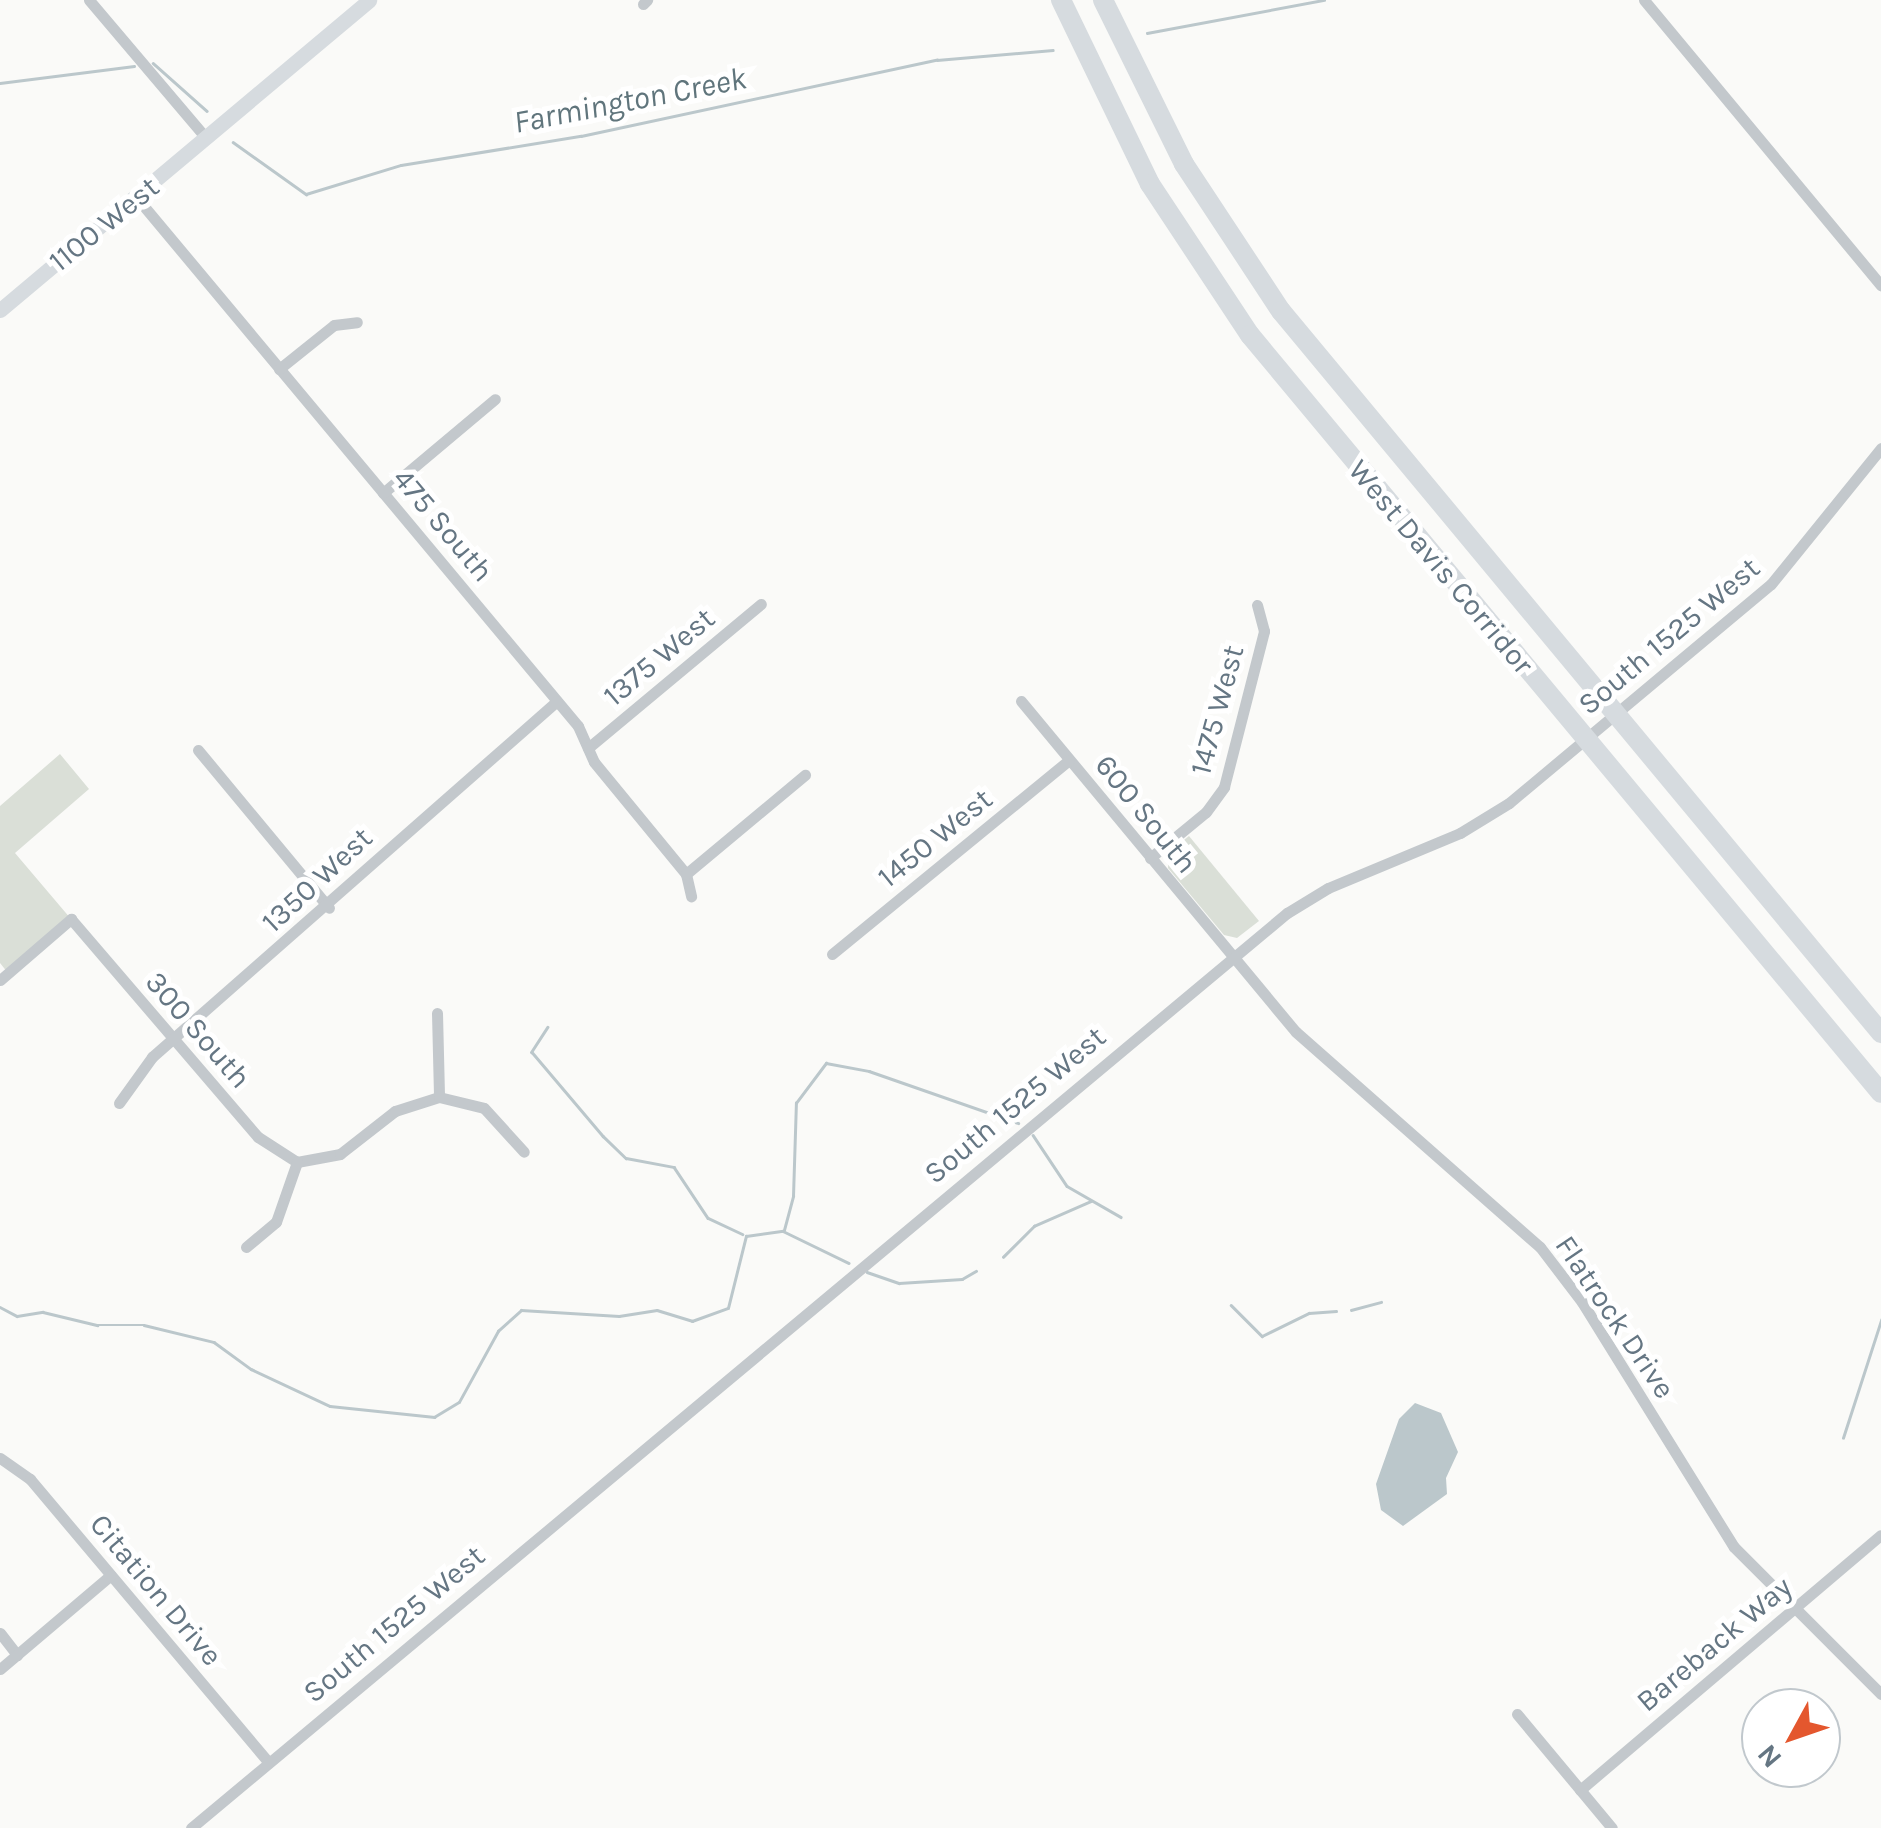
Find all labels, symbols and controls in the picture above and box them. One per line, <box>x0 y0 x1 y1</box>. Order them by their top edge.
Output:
water label: Farmington Creek <box>511 60 749 142</box>
street label: 1100 West <box>42 169 166 279</box>
street label: West Davis Corridor <box>1341 452 1541 682</box>
street label: 475 South <box>385 461 501 589</box>
street label: South 1525 West <box>1571 550 1767 722</box>
street label: 1375 West <box>596 600 722 714</box>
street label: 1475 West <box>1182 641 1252 779</box>
street label: 600 South <box>1087 747 1205 881</box>
street label: 1450 West <box>870 781 1000 895</box>
street label: 1350 West <box>254 820 380 940</box>
street label: 300 South <box>138 964 258 1096</box>
street label: South 1525 West <box>917 1019 1113 1191</box>
street label: Flatrock Drive <box>1547 1229 1683 1405</box>
street label: Citation Drive <box>82 1507 230 1673</box>
street label: South 1525 West <box>296 1538 492 1710</box>
street label: Bareback Way <box>1629 1569 1799 1719</box>
north arrow <box>1741 1688 1841 1788</box>
text: N <box>1750 1738 1788 1775</box>

